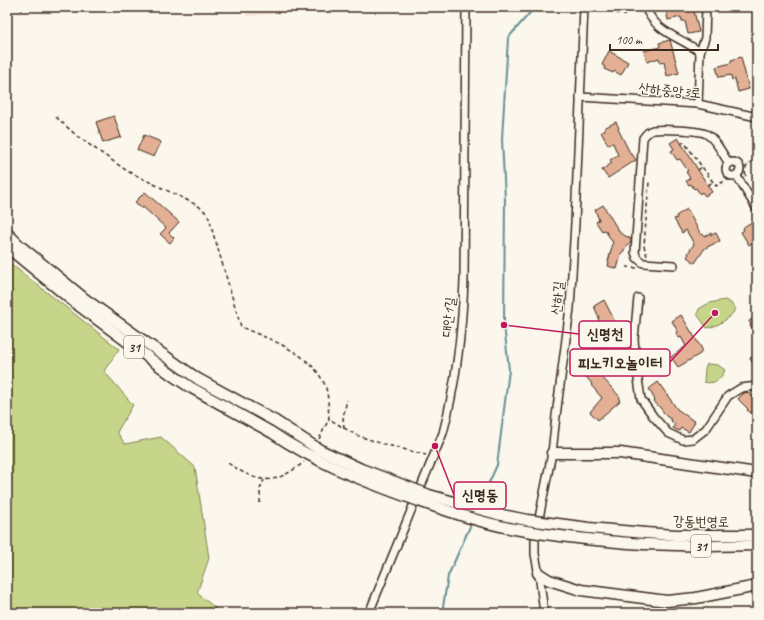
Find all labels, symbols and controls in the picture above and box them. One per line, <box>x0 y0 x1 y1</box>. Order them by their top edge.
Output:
scale bar <box>610 26 718 52</box>
text: 100 m <box>616 32 643 48</box>
street label: 산하중앙3로 <box>638 79 702 102</box>
street label: 산하길 <box>548 280 568 316</box>
street label: 대안1길 <box>438 296 459 338</box>
callout: 신명천 <box>579 321 631 348</box>
text: 신명천 <box>587 325 623 344</box>
road number: 31 <box>124 336 144 358</box>
callout: 피노키오놀이터 <box>570 349 670 376</box>
text: 피노키오놀이터 <box>578 354 662 373</box>
callout: 신명동 <box>454 482 506 509</box>
text: 신명동 <box>462 486 498 505</box>
street label: 강동번영로 <box>673 513 729 530</box>
road number: 31 <box>691 535 711 557</box>

